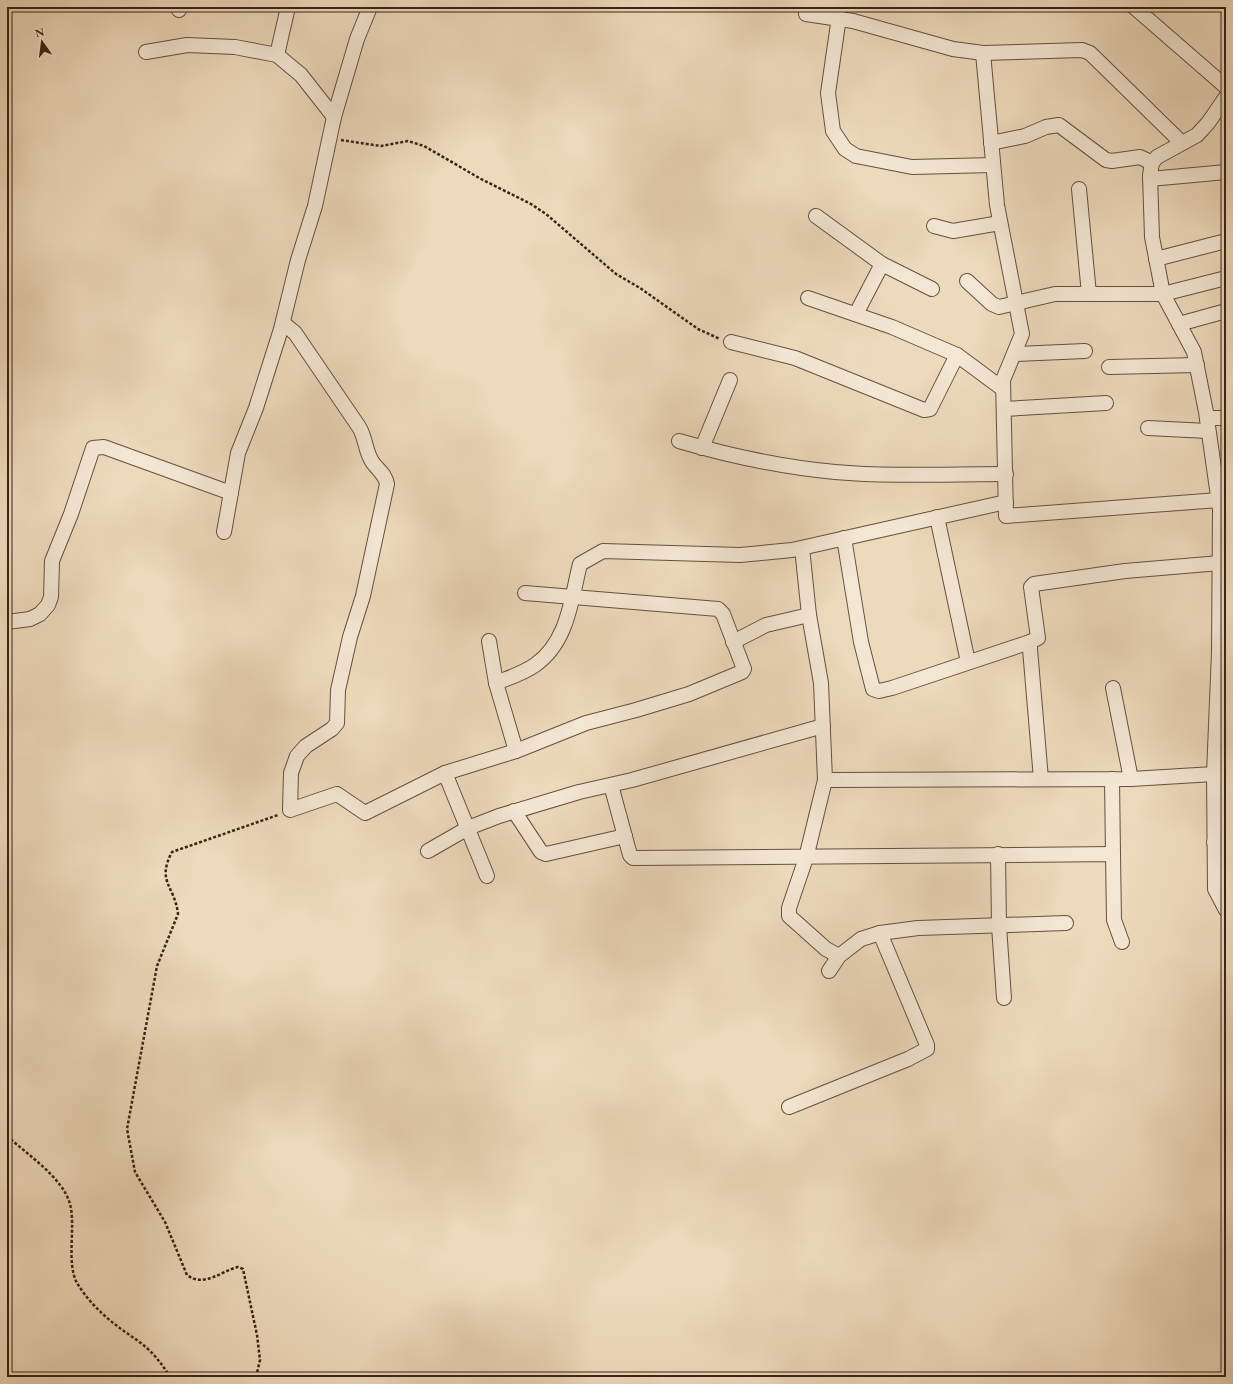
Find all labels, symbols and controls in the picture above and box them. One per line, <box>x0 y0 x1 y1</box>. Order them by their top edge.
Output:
north arrow <box>22 22 62 62</box>
text: N <box>34 24 46 40</box>

